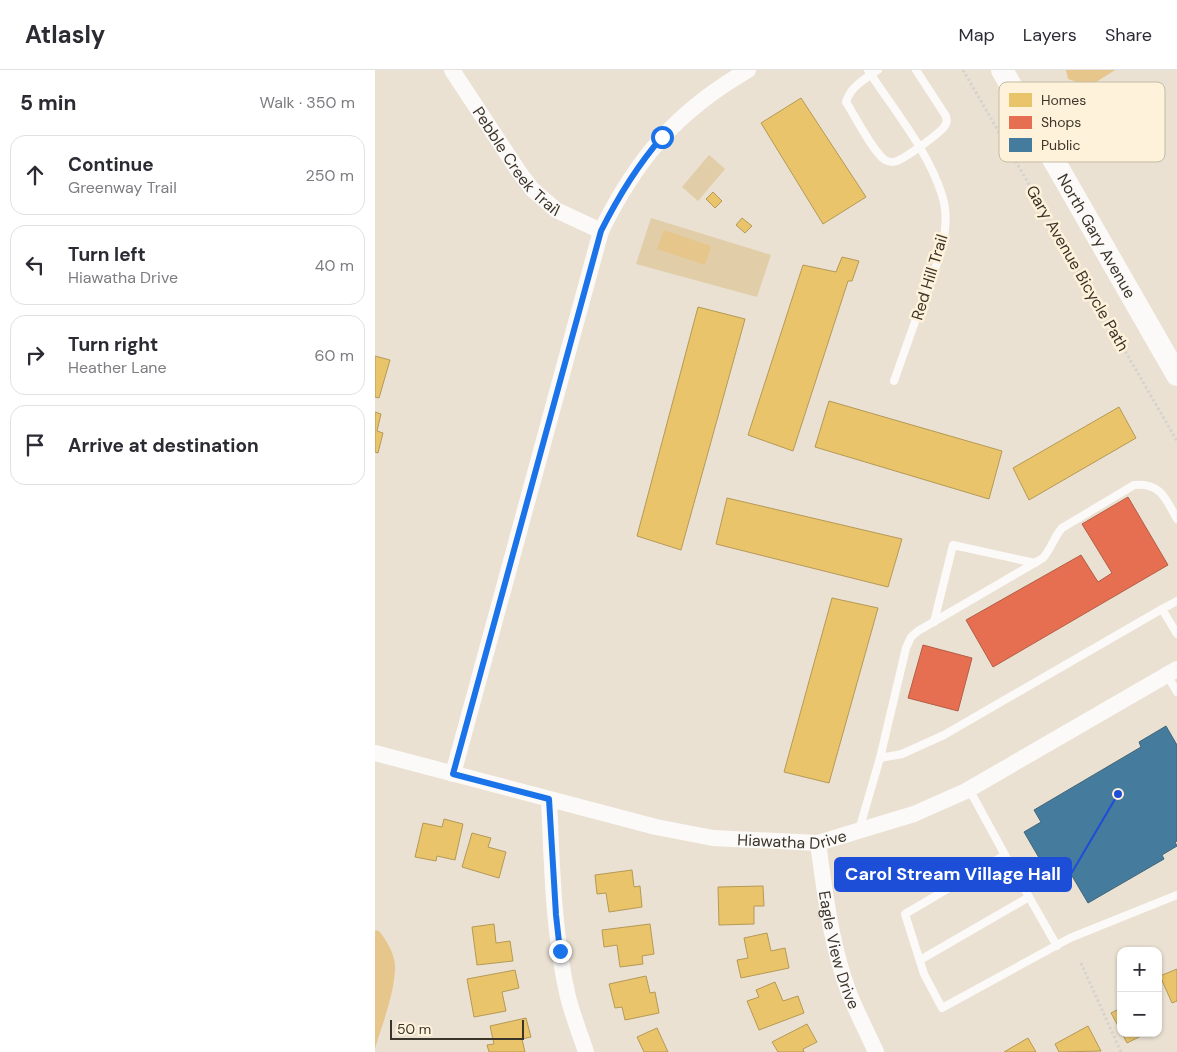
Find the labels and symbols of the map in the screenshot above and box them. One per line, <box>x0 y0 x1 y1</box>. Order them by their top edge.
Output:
legend <box>999 82 1165 162</box>
text: Homes <box>1041 91 1086 109</box>
street label: Pebble Creek Trail <box>468 103 563 221</box>
text: Shops <box>1041 113 1081 131</box>
route start <box>651 126 674 149</box>
text: Public <box>1041 136 1080 154</box>
street label: North Gary Avenue <box>1053 170 1141 302</box>
street label: Gary Avenue Bicycle Path <box>1021 181 1134 355</box>
street label: Red Hill Trail <box>906 232 952 323</box>
street label: Hiawatha Drive <box>737 825 849 854</box>
callout: Carol Stream Village Hall <box>835 858 1071 891</box>
text: Carol Stream Village Hall <box>845 862 1061 886</box>
street label: Eagle View Drive <box>814 889 864 1012</box>
route end <box>549 940 572 963</box>
scale bar <box>390 1017 524 1040</box>

